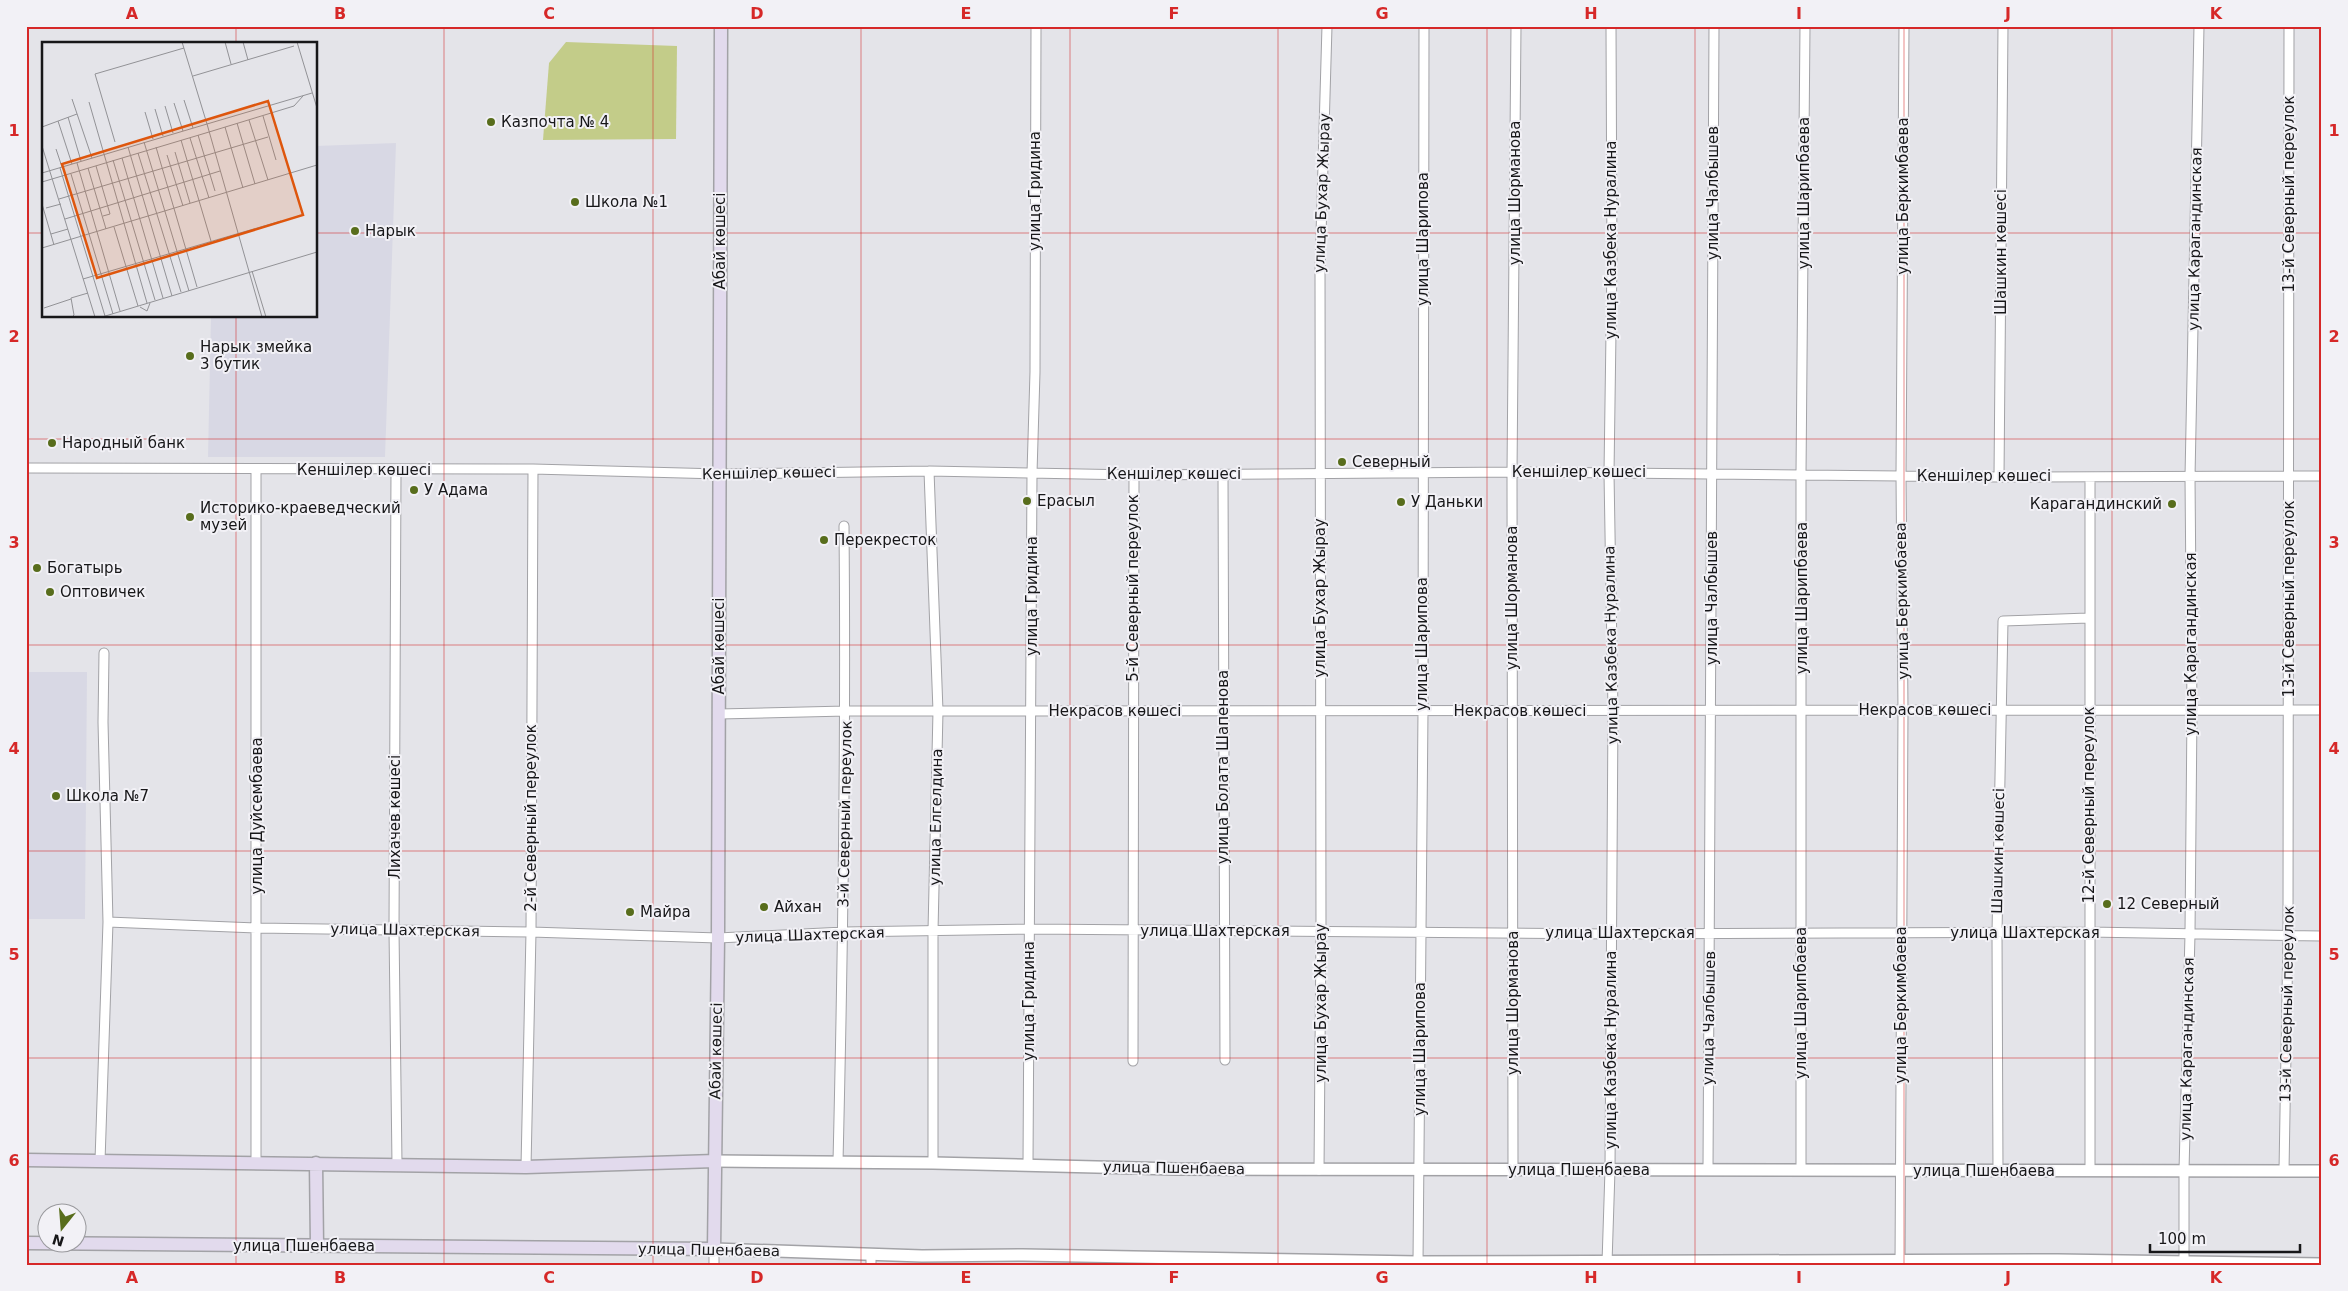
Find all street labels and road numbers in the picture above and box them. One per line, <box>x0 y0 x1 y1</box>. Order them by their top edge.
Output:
street label: 13-й Северный переулок <box>2280 96 2298 292</box>
street label: улица Бухар Жырау <box>1310 113 1334 273</box>
street label: улица Шарипбаева <box>1795 117 1813 269</box>
street label: улица Беркимбаева <box>1894 117 1912 275</box>
street label: улица Шорманова <box>1506 121 1524 265</box>
street label: улица Чалбышев <box>1704 126 1722 260</box>
street label: улица Гридина <box>1026 131 1044 251</box>
street label: улица Казбека Нуралина <box>1602 141 1620 339</box>
street label: улица Карагандинская <box>2184 147 2206 331</box>
street label: улица Шарипова <box>1414 172 1432 306</box>
street label: Шашкин көшесі <box>1992 189 2010 315</box>
street label: Абай көшесі <box>711 193 729 289</box>
street label: Кеншілер көшесі <box>297 461 431 479</box>
street label: Кеншілер көшесі <box>702 463 836 483</box>
street label: Кеншілер көшесі <box>1512 463 1646 481</box>
street label: Кеншілер көшесі <box>1107 465 1241 483</box>
street label: Кеншілер көшесі <box>1917 467 2051 485</box>
street label: 5-й Северный переулок <box>1124 494 1142 682</box>
street label: 13-й Северный переулок <box>2280 501 2298 697</box>
street label: улица Бухар Жырау <box>1311 518 1329 678</box>
street label: улица Шарипбаева <box>1793 522 1811 674</box>
street label: улица Беркимбаева <box>1892 522 1912 680</box>
street label: улица Шорманова <box>1503 526 1521 670</box>
street label: улица Чалбышев <box>1703 531 1721 665</box>
street label: улица Гридина <box>1023 536 1041 656</box>
street label: улица Казбека Нуралина <box>1600 545 1622 745</box>
street label: улица Карагандинская <box>2182 552 2200 736</box>
street label: улица Шарипова <box>1413 577 1431 711</box>
street label: Абай көшесі <box>710 598 728 694</box>
street label: улица Болата Шапенова <box>1214 670 1232 864</box>
street label: Некрасов көшесі <box>1859 701 1991 719</box>
street label: Некрасов көшесі <box>1049 702 1181 720</box>
street label: Некрасов көшесі <box>1454 702 1586 720</box>
street label: 12-й Северный переулок <box>2080 707 2098 903</box>
street label: 3-й Северный переулок <box>834 720 856 908</box>
street label: 2-й Северный переулок <box>522 724 540 912</box>
street label: улица Дуйсембаева <box>248 737 266 895</box>
street label: улица Елгелдина <box>926 748 946 886</box>
street label: Лихачев көшесі <box>386 755 404 879</box>
street label: Шашкин көшесі <box>1988 788 2008 914</box>
street label: 13-й Северный переулок <box>2276 905 2298 1103</box>
street label: улица Шахтерская <box>330 920 480 940</box>
street label: улица Шахтерская <box>1140 922 1290 940</box>
street label: улица Шахтерская <box>735 923 885 947</box>
street label: улица Бухар Жырау <box>1312 923 1330 1083</box>
street label: улица Шахтерская <box>1545 924 1695 942</box>
street label: улица Шахтерская <box>1950 924 2100 942</box>
street label: улица Беркимбаева <box>1892 926 1910 1084</box>
street label: улица Шарипбаева <box>1792 927 1810 1079</box>
street label: улица Шорманова <box>1504 931 1522 1075</box>
street label: улица Гридина <box>1020 941 1038 1061</box>
street label: улица Казбека Нуралина <box>1602 951 1620 1149</box>
street label: улица Чалбышев <box>1699 951 1719 1085</box>
street label: улица Карагандинская <box>2176 957 2198 1141</box>
street label: улица Шарипова <box>1411 982 1429 1116</box>
street label: Абай көшесі <box>706 1002 726 1100</box>
street label: улица Пшенбаева <box>1103 1158 1245 1178</box>
street label: улица Пшенбаева <box>1508 1161 1650 1179</box>
street label: улица Пшенбаева <box>1913 1162 2055 1180</box>
street label: улица Пшенбаева <box>233 1237 375 1255</box>
street label: улица Пшенбаева <box>638 1240 780 1260</box>

